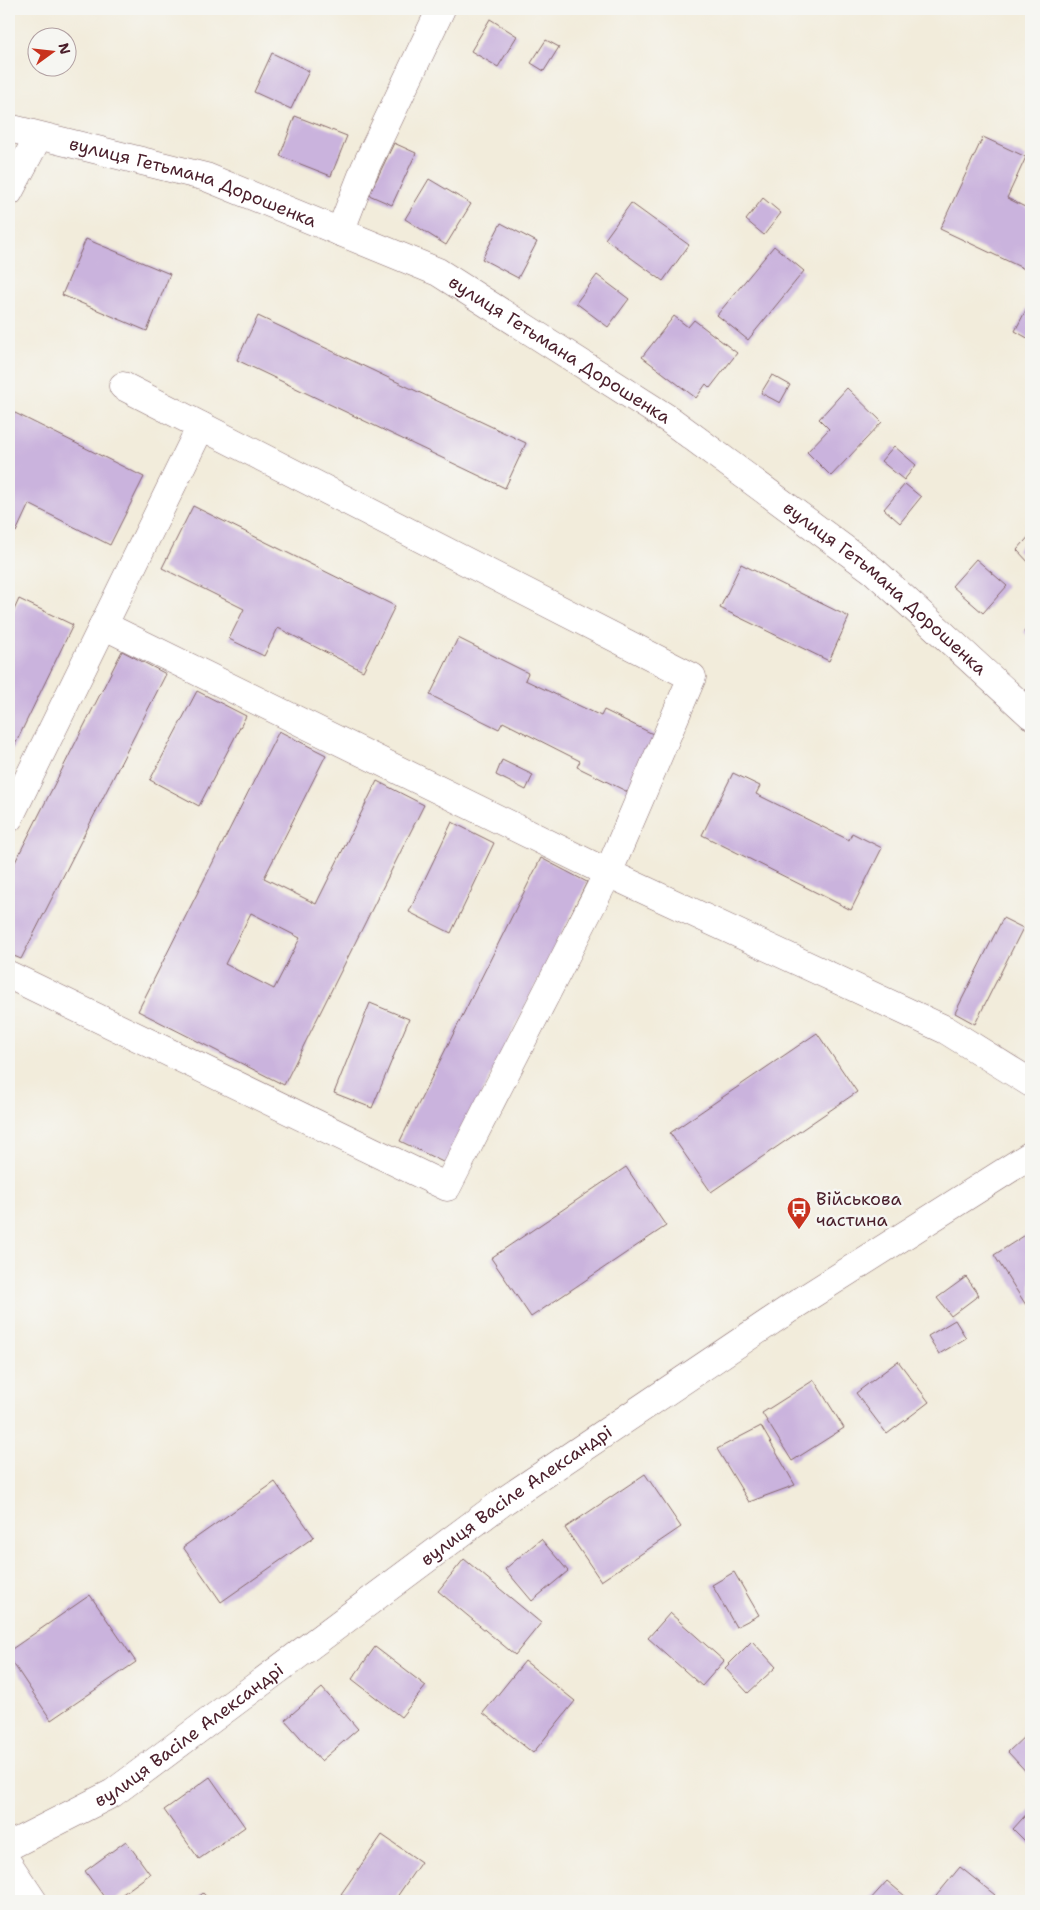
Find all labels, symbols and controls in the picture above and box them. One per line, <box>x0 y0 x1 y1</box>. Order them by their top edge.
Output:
north arrow <box>28 28 78 78</box>
text: N <box>54 41 75 56</box>
street label: вулиця Гетьмана Дорошенка <box>67 131 320 233</box>
street label: вулиця Гетьмана Дорошенка <box>444 270 675 429</box>
street label: вулиця Гетьмана Дорошенка <box>778 496 992 680</box>
place label: Військова частина <box>816 1187 902 1232</box>
bus stop icon: Військова частина <box>786 1196 812 1230</box>
street label: вулиця Васіле Александрі <box>416 1420 617 1571</box>
street label: вулиця Васіле Александрі <box>90 1658 288 1812</box>

